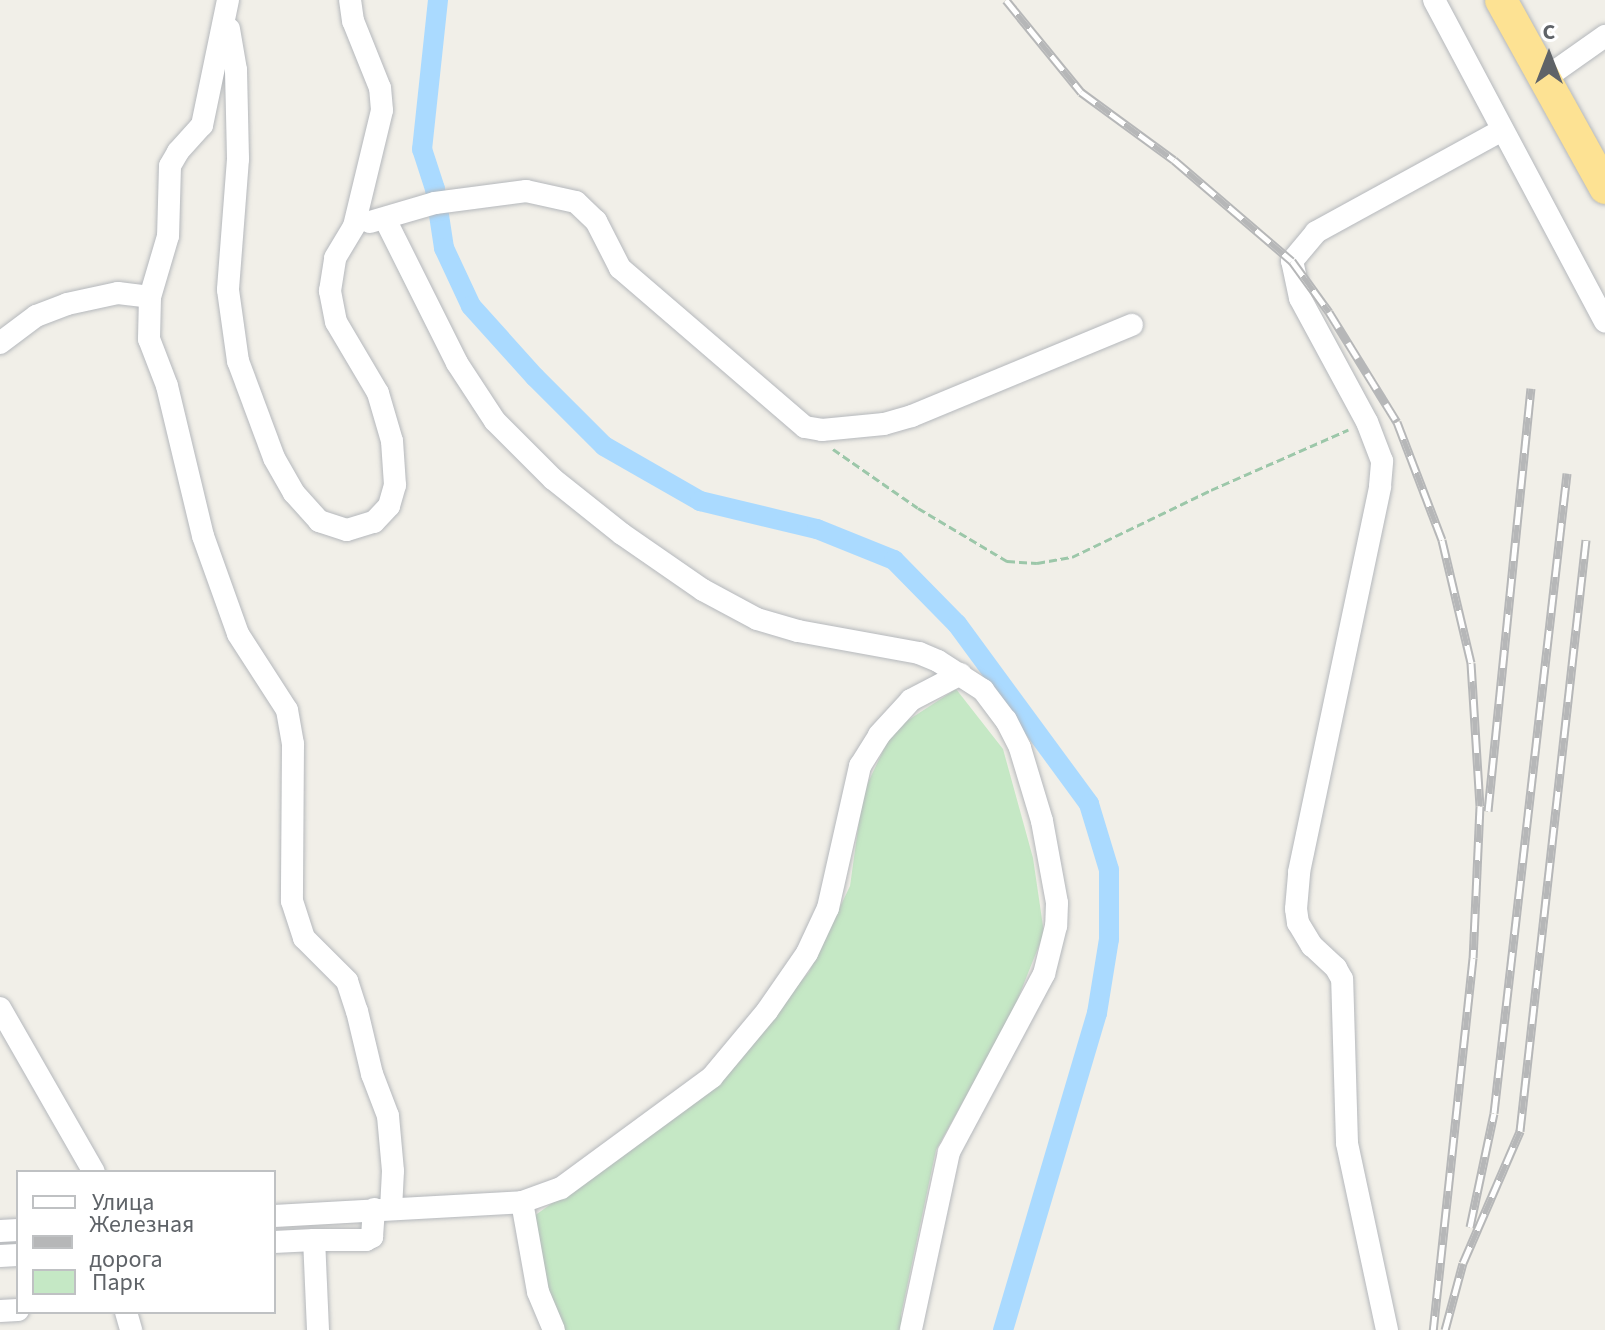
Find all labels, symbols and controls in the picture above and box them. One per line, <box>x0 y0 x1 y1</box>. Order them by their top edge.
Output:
north arrow <box>1509 16 1589 96</box>
text: С <box>1543 16 1555 48</box>
legend <box>16 1170 276 1314</box>
text: Улица <box>92 1185 154 1220</box>
text: Железная дорога <box>89 1207 194 1277</box>
text: Парк <box>92 1265 145 1300</box>

